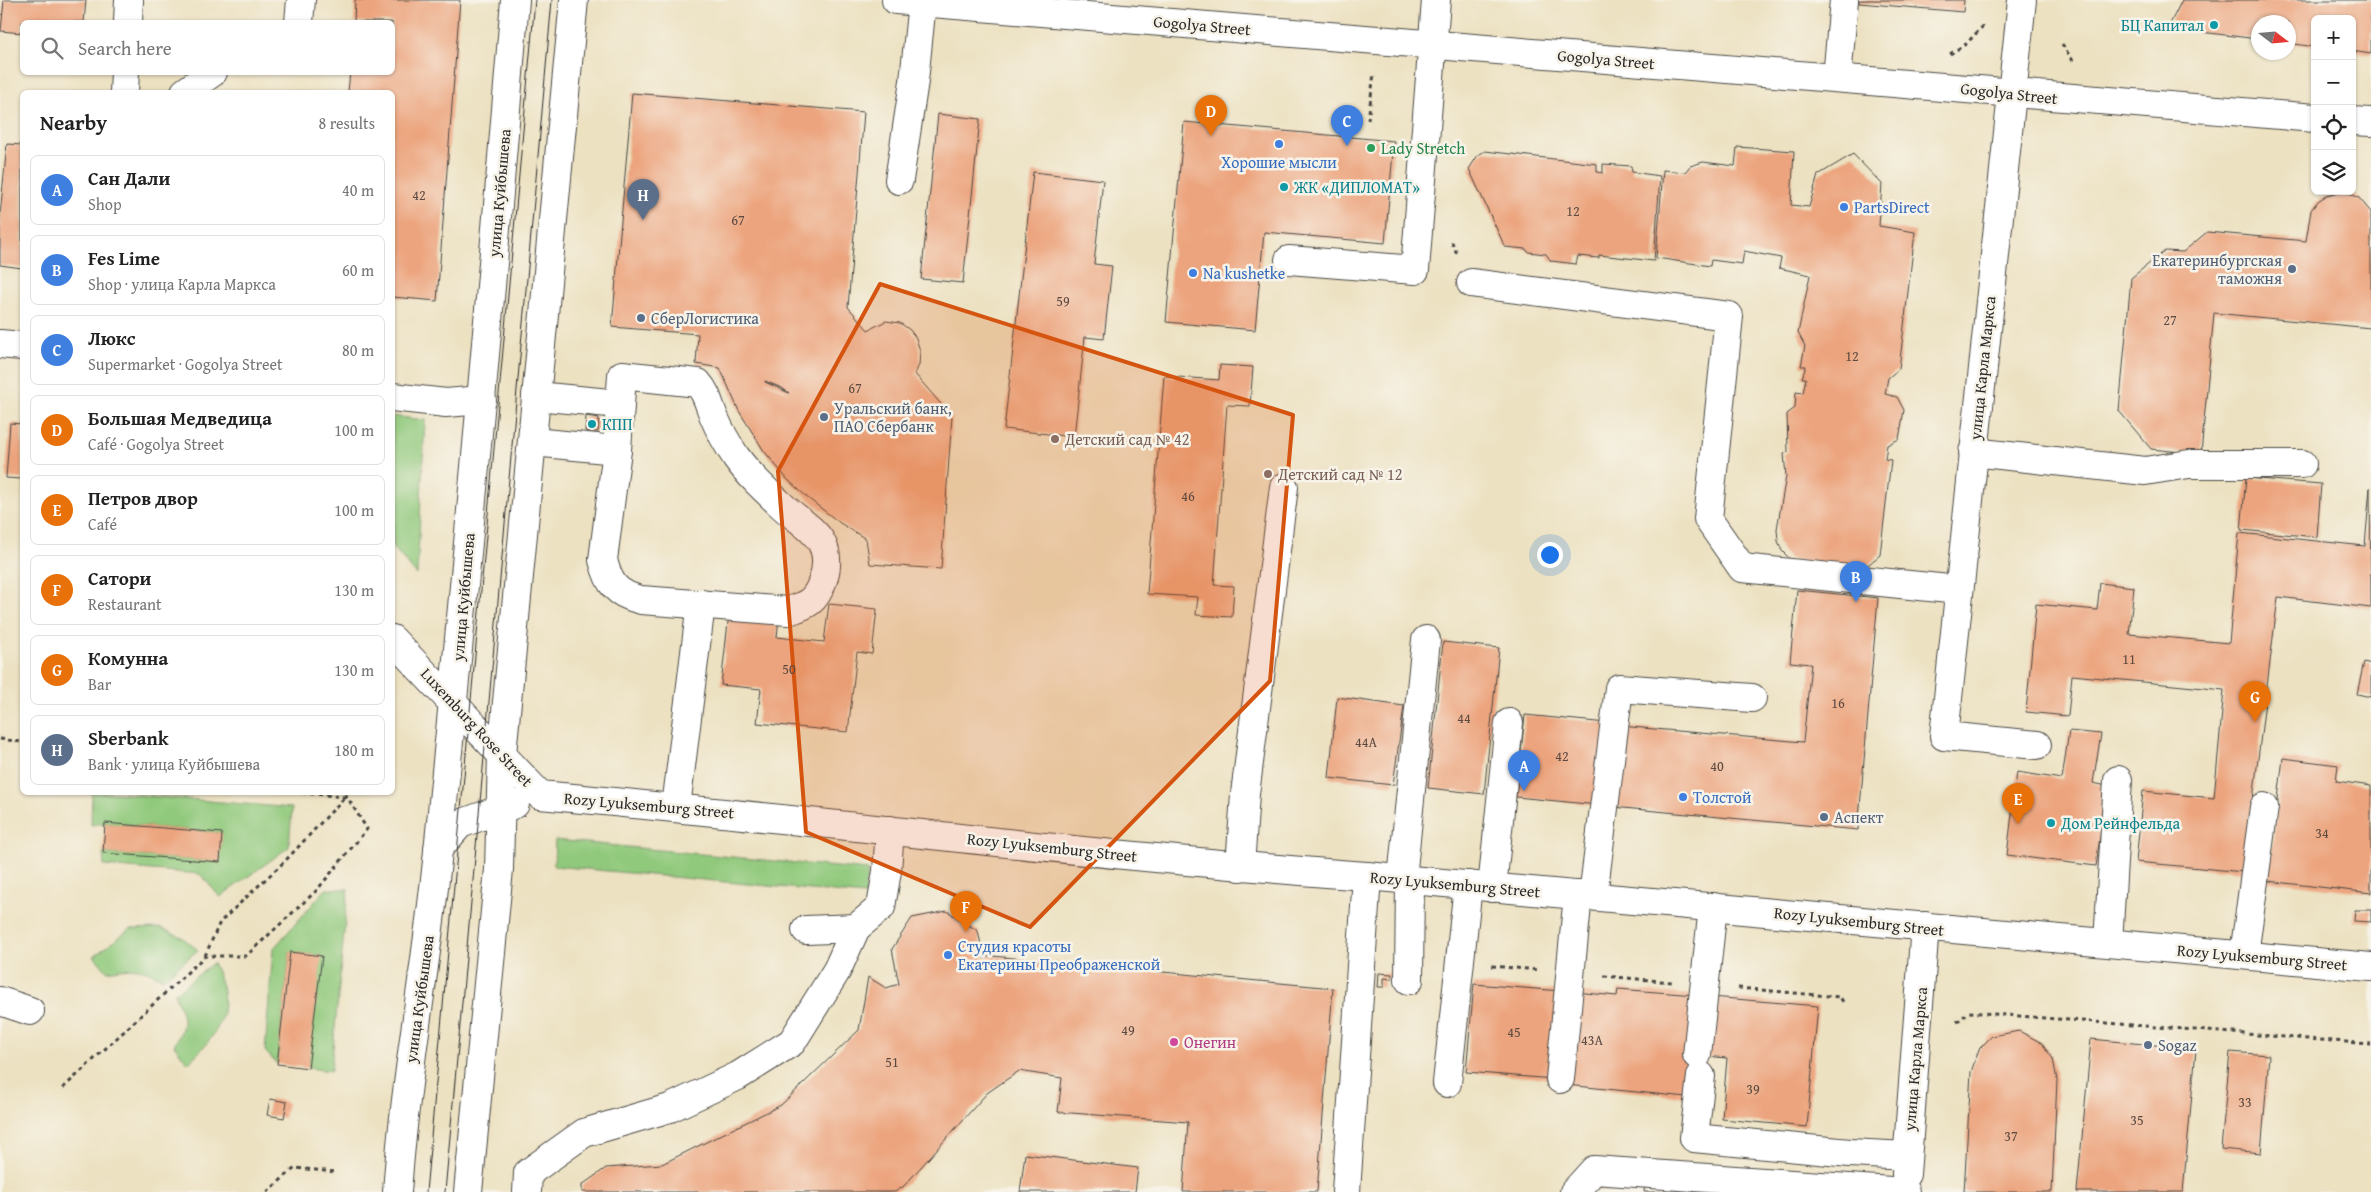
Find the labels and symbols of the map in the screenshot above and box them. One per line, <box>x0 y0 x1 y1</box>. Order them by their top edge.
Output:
street label: Gogolya Street <box>1152 9 1252 41</box>
place label: БЦ Капитал <box>2121 13 2204 37</box>
north arrow <box>2251 15 2296 60</box>
marker: БЦ Капитал <box>2208 19 2220 31</box>
street label: Gogolya Street <box>1556 43 1656 75</box>
street label: Gogolya Street <box>1959 76 2059 110</box>
pin: D <box>1195 95 1227 136</box>
pin: C <box>1331 105 1363 146</box>
street label: улица Куйбышева <box>481 127 517 259</box>
place label: Lady Stretch <box>1381 136 1465 160</box>
marker: Хорошие мысли <box>1273 138 1285 150</box>
marker: Lady Stretch <box>1365 142 1377 154</box>
place label: Хорошие мысли <box>1221 150 1337 174</box>
place label: ЖК «ДИПЛОМАТ» <box>1293 175 1420 199</box>
pin: H <box>627 179 659 220</box>
marker: ЖК «ДИПЛОМАТ» <box>1278 181 1290 193</box>
house number: 42 <box>412 185 426 205</box>
place label: PartsDirect <box>1854 195 1930 219</box>
house number: 12 <box>1566 201 1580 221</box>
marker: PartsDirect <box>1838 201 1850 213</box>
house number: 67 <box>731 210 745 230</box>
place label: Екатеринбургская таможня <box>2152 248 2282 290</box>
place label: Na kushetke <box>1203 261 1285 285</box>
marker: Екатеринбургская таможня <box>2286 263 2298 275</box>
marker: Na kushetke <box>1187 267 1199 279</box>
house number: 59 <box>1056 291 1070 311</box>
street label: улица Карла Маркса <box>1962 294 2002 442</box>
place label: СберЛогистика <box>651 306 759 330</box>
house number: 27 <box>2163 310 2177 330</box>
marker: СберЛогистика <box>635 312 647 324</box>
house number: 12 <box>1845 346 1859 366</box>
house number: 67 <box>848 378 862 398</box>
place label: Уральский банк, ПАО Сбербанк <box>834 396 952 438</box>
marker: Уральский банк, ПАО Сбербанк <box>818 411 830 423</box>
place label: КПП <box>602 412 632 436</box>
marker: КПП <box>586 418 598 430</box>
place label: Детский сад № 42 <box>1064 427 1189 451</box>
marker: Детский сад № 42 <box>1049 433 1061 445</box>
place label: Детский сад № 12 <box>1277 462 1402 486</box>
marker: Детский сад № 12 <box>1262 468 1274 480</box>
house number: 46 <box>1181 486 1195 506</box>
street label: улица Куйбышева <box>445 531 481 663</box>
your location <box>1537 542 1563 568</box>
pin: B <box>1840 561 1872 602</box>
house number: 11 <box>2122 649 2136 669</box>
house number: 50 <box>782 659 796 679</box>
street label: Luxemburg Rose Street <box>415 662 539 792</box>
pin: G <box>2239 681 2271 722</box>
house number: 16 <box>1831 693 1845 713</box>
house number: 44 <box>1457 708 1471 728</box>
house number: 44А <box>1355 732 1377 752</box>
house number: 42 <box>1555 746 1569 766</box>
pin: A <box>1508 750 1540 791</box>
house number: 40 <box>1710 756 1724 776</box>
pin: E <box>2002 783 2034 824</box>
place label: Толстой <box>1693 785 1752 809</box>
street label: Rozy Lyuksemburg Street <box>563 786 735 824</box>
marker: Толстой <box>1677 791 1689 803</box>
place label: Аспект <box>1834 805 1884 829</box>
marker: Аспект <box>1818 811 1830 823</box>
place label: Дом Рейнфельда <box>2060 811 2181 835</box>
marker: Дом Рейнфельда <box>2045 817 2057 829</box>
house number: 34 <box>2315 823 2329 843</box>
street label: Rozy Lyuksemburg Street <box>966 826 1139 868</box>
street label: Rozy Lyuksemburg Street <box>1369 865 1541 903</box>
pin: F <box>950 891 982 932</box>
street label: Rozy Lyuksemburg Street <box>1773 900 1946 942</box>
street label: улица Куйбышева <box>398 933 440 1065</box>
place label: Студия красоты Екатерины Преображенской <box>958 934 1161 976</box>
street label: Rozy Lyuksemburg Street <box>2176 938 2348 976</box>
marker: Студия красоты Екатерины Преображенской <box>942 949 954 961</box>
street label: улица Карла Маркса <box>1897 986 1933 1133</box>
house number: 49 <box>1121 1020 1135 1040</box>
house number: 45 <box>1507 1022 1521 1042</box>
place label: Онегин <box>1184 1030 1236 1054</box>
house number: 43А <box>1581 1030 1603 1050</box>
place label: Sogaz <box>2158 1033 2197 1057</box>
marker: Онегин <box>1168 1036 1180 1048</box>
marker: Sogaz <box>2142 1039 2154 1051</box>
house number: 51 <box>885 1052 899 1072</box>
house number: 39 <box>1746 1079 1760 1099</box>
house number: 33 <box>2238 1092 2252 1112</box>
house number: 35 <box>2130 1110 2144 1130</box>
house number: 37 <box>2004 1126 2018 1146</box>

